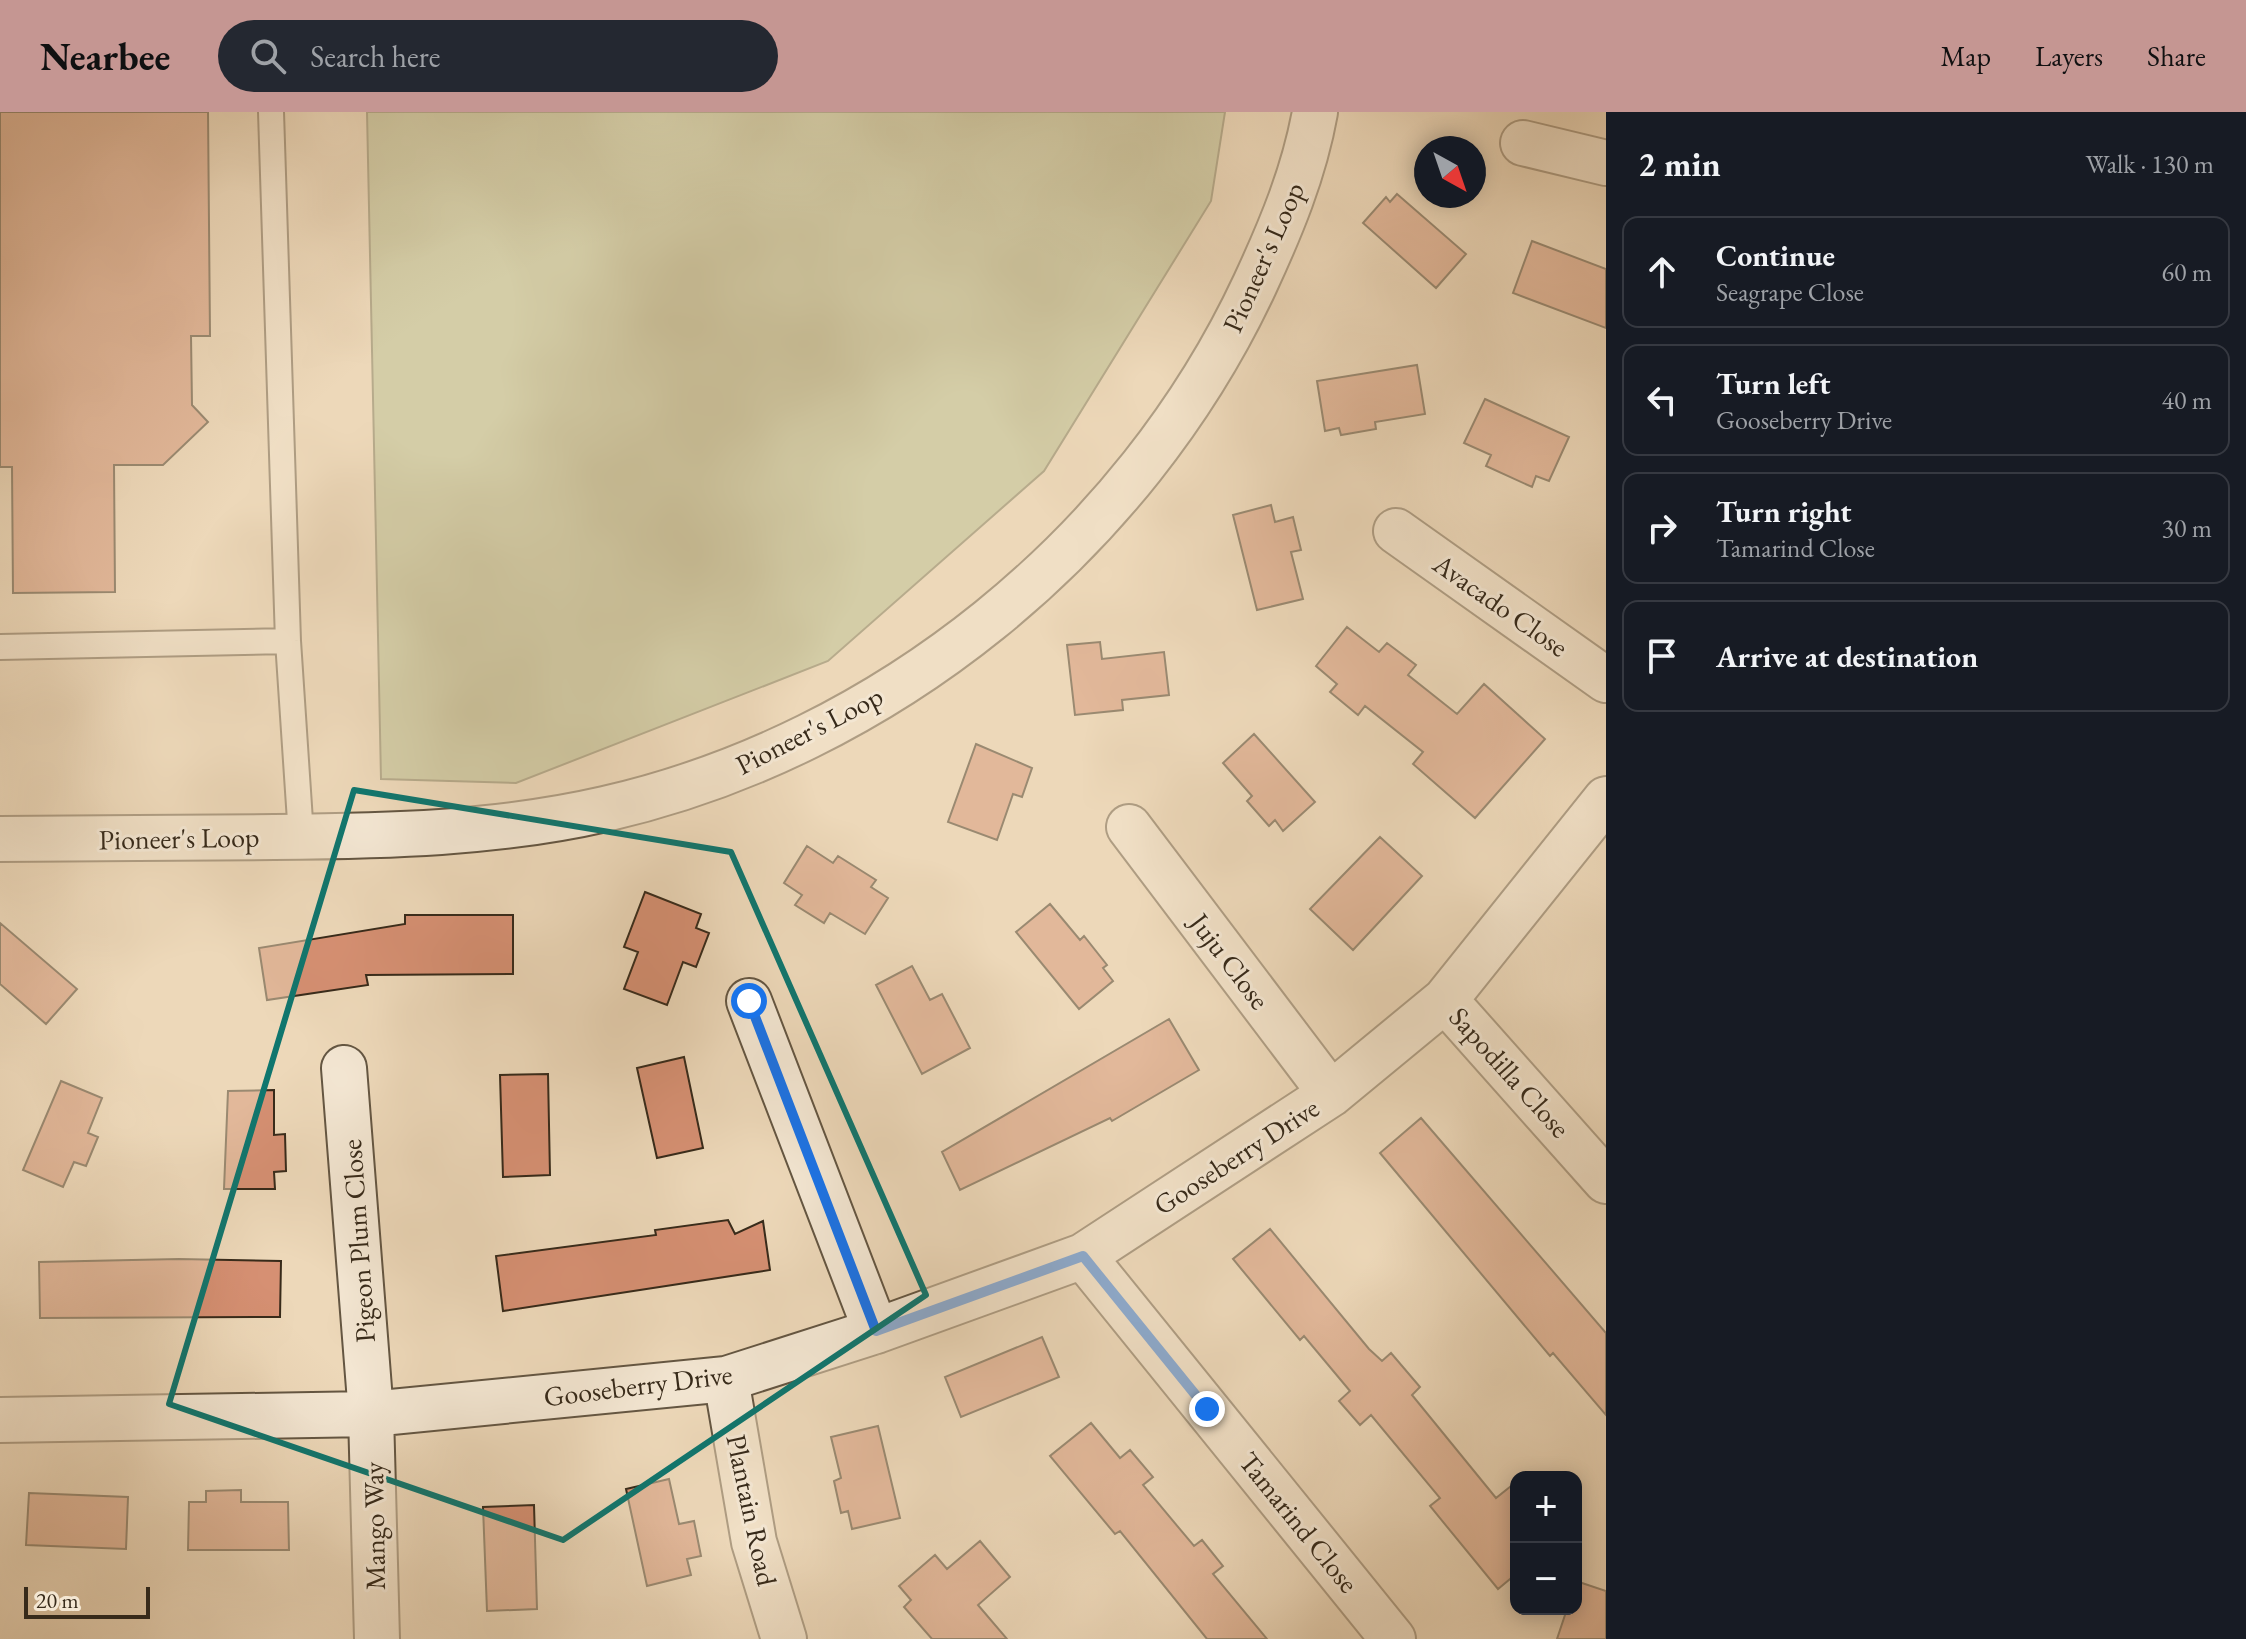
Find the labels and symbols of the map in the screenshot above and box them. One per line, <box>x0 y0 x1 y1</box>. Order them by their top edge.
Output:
north arrow <box>1414 136 1486 208</box>
street label: Pioneer's Loop <box>1214 176 1312 338</box>
street label: Avacado Close <box>1426 545 1576 665</box>
street label: Pioneer's Loop <box>729 677 889 783</box>
street label: Pioneer's Loop <box>98 819 260 857</box>
street label: Juju Close <box>1181 904 1278 1016</box>
route start <box>731 983 767 1019</box>
street label: Sapodilla Close <box>1442 999 1578 1145</box>
street label: Gooseberry Drive <box>1147 1089 1325 1223</box>
street label: Pigeon Plum Close <box>333 1138 383 1344</box>
street label: Gooseberry Drive <box>542 1356 734 1414</box>
route end <box>1189 1391 1225 1427</box>
street label: Plantain Road <box>718 1431 786 1590</box>
street label: Tamarind Close <box>1231 1444 1367 1600</box>
street label: Mango Way <box>355 1461 393 1590</box>
scale bar <box>24 1583 150 1619</box>

